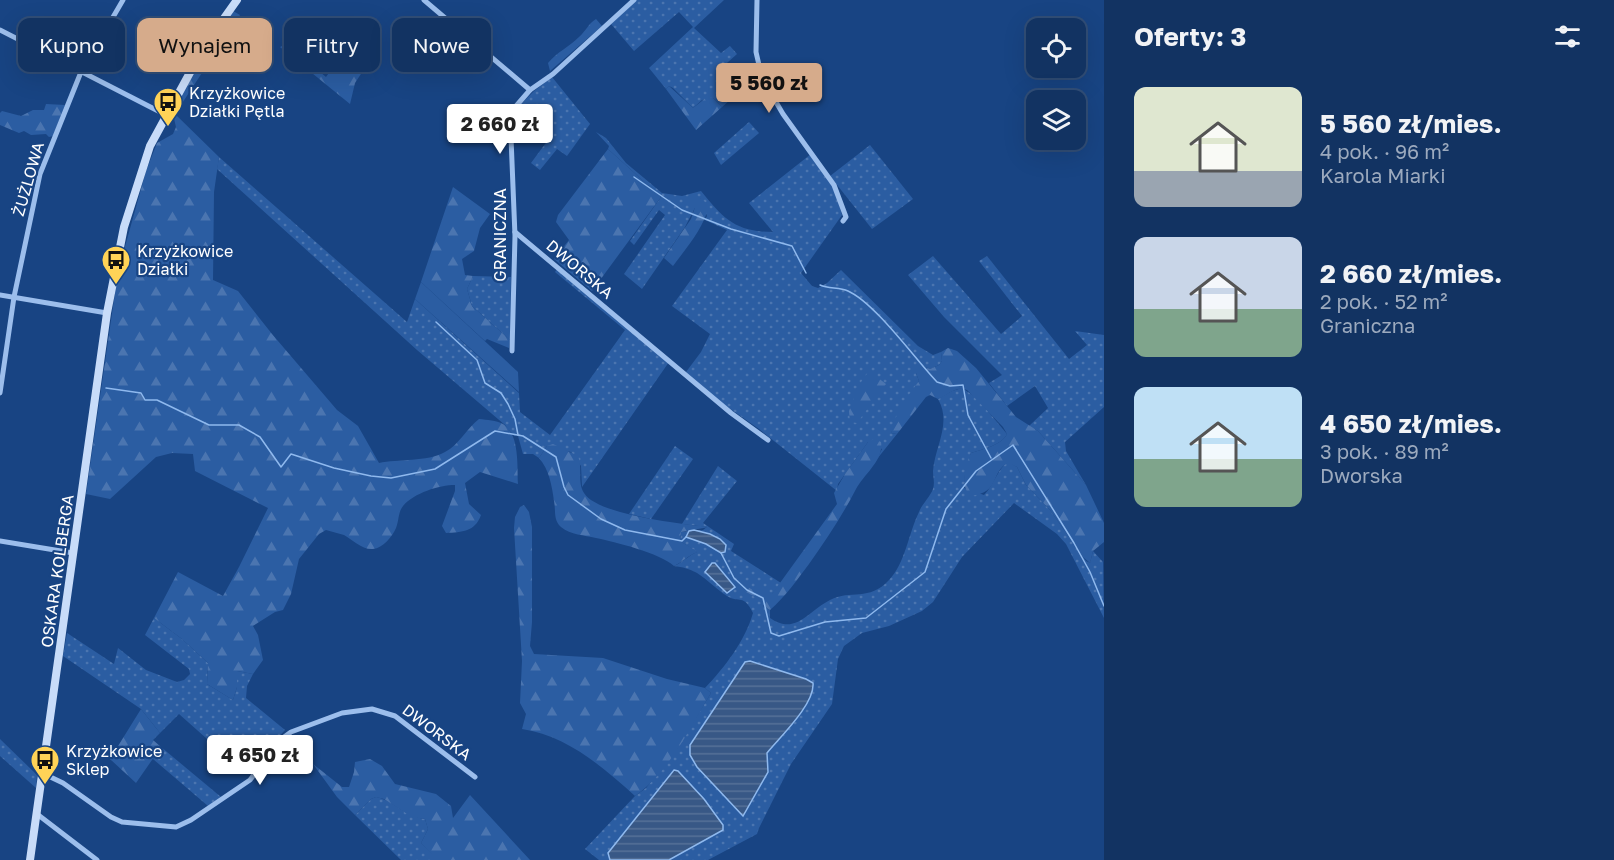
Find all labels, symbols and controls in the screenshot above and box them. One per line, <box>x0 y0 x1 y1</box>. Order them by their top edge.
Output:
chip: Kupno <box>18 18 125 72</box>
chip: Wynajem <box>137 18 272 72</box>
chip: Filtry <box>284 18 380 72</box>
chip: Nowe <box>392 18 491 72</box>
map controls <box>1026 18 1086 150</box>
button: locate <box>1026 18 1086 78</box>
icon: filters <box>1551 20 1584 53</box>
text: Oferty: 3 <box>1134 21 1246 52</box>
pin: 5 560 zł <box>707 63 831 114</box>
text: 5 560 zł <box>730 70 808 94</box>
place label: Krzyżkowice Działki Pętla <box>189 83 285 121</box>
bus stop icon: Krzyżkowice Działki Pętla <box>152 86 184 128</box>
button: layers <box>1026 90 1086 150</box>
pin: 2 660 zł <box>438 104 562 155</box>
text: 5 560 zł/mies. <box>1320 108 1502 139</box>
text: 2 660 zł <box>461 111 539 135</box>
icon: home <box>1182 111 1254 183</box>
street label: ŻUŻLOWA <box>8 139 48 218</box>
text: 4 pok. · 96 m² <box>1320 139 1449 163</box>
text: Karola Miarki <box>1320 163 1446 187</box>
street label: GRANICZNA <box>490 188 510 282</box>
street label: DWORSKA <box>542 235 618 303</box>
place label: Krzyżkowice Działki <box>137 241 233 279</box>
bus stop icon: Krzyżkowice Działki <box>100 244 132 286</box>
text: 2 660 zł/mies. <box>1320 258 1502 289</box>
icon: home <box>1182 261 1254 333</box>
text: 2 pok. · 52 m² <box>1320 289 1448 313</box>
text: Graniczna <box>1320 313 1415 337</box>
text: 4 650 zł/mies. <box>1320 408 1502 439</box>
icon: home <box>1182 411 1254 483</box>
text: 3 pok. · 89 m² <box>1320 439 1449 463</box>
text: Dworska <box>1320 463 1403 487</box>
street label: OSKARA KOLBERGA <box>36 493 78 649</box>
street label: DWORSKA <box>399 700 476 765</box>
pin: 4 650 zł <box>198 735 322 786</box>
place label: Krzyżkowice Sklep <box>66 741 162 779</box>
text: 4 650 zł <box>221 742 299 766</box>
bus stop icon: Krzyżkowice Sklep <box>29 744 61 786</box>

